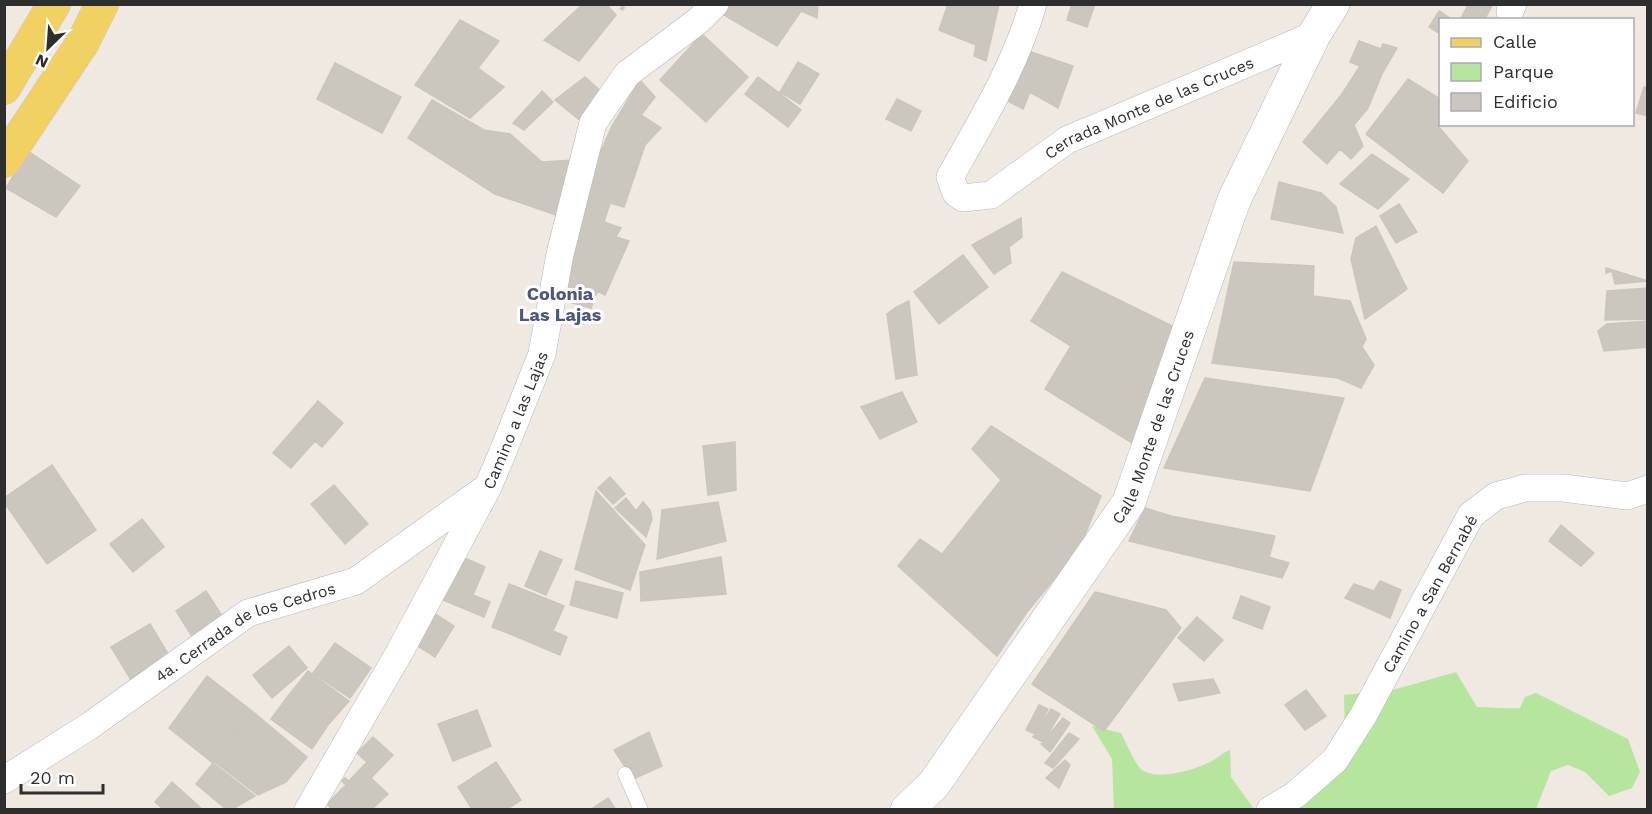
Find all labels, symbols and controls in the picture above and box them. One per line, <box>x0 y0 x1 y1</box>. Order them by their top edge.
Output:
north arrow <box>18 18 78 78</box>
legend <box>1439 18 1634 126</box>
text: Calle <box>1493 31 1537 52</box>
text: N <box>32 50 51 72</box>
street label: Cerrada Monte de las Cruces <box>1041 52 1256 163</box>
text: Parque <box>1493 61 1554 82</box>
text: Edificio <box>1493 91 1558 112</box>
district label: Colonia Las Lajas <box>519 283 602 325</box>
street label: Calle Monte de las Cruces <box>1107 327 1198 527</box>
street label: Camino a las Lajas <box>479 348 552 492</box>
street label: Camino a San Bernabé <box>1379 512 1481 676</box>
street label: 4a. Cerrada de los Cedros <box>151 578 338 686</box>
scale bar <box>21 757 104 795</box>
text: 20 m <box>30 767 75 788</box>

